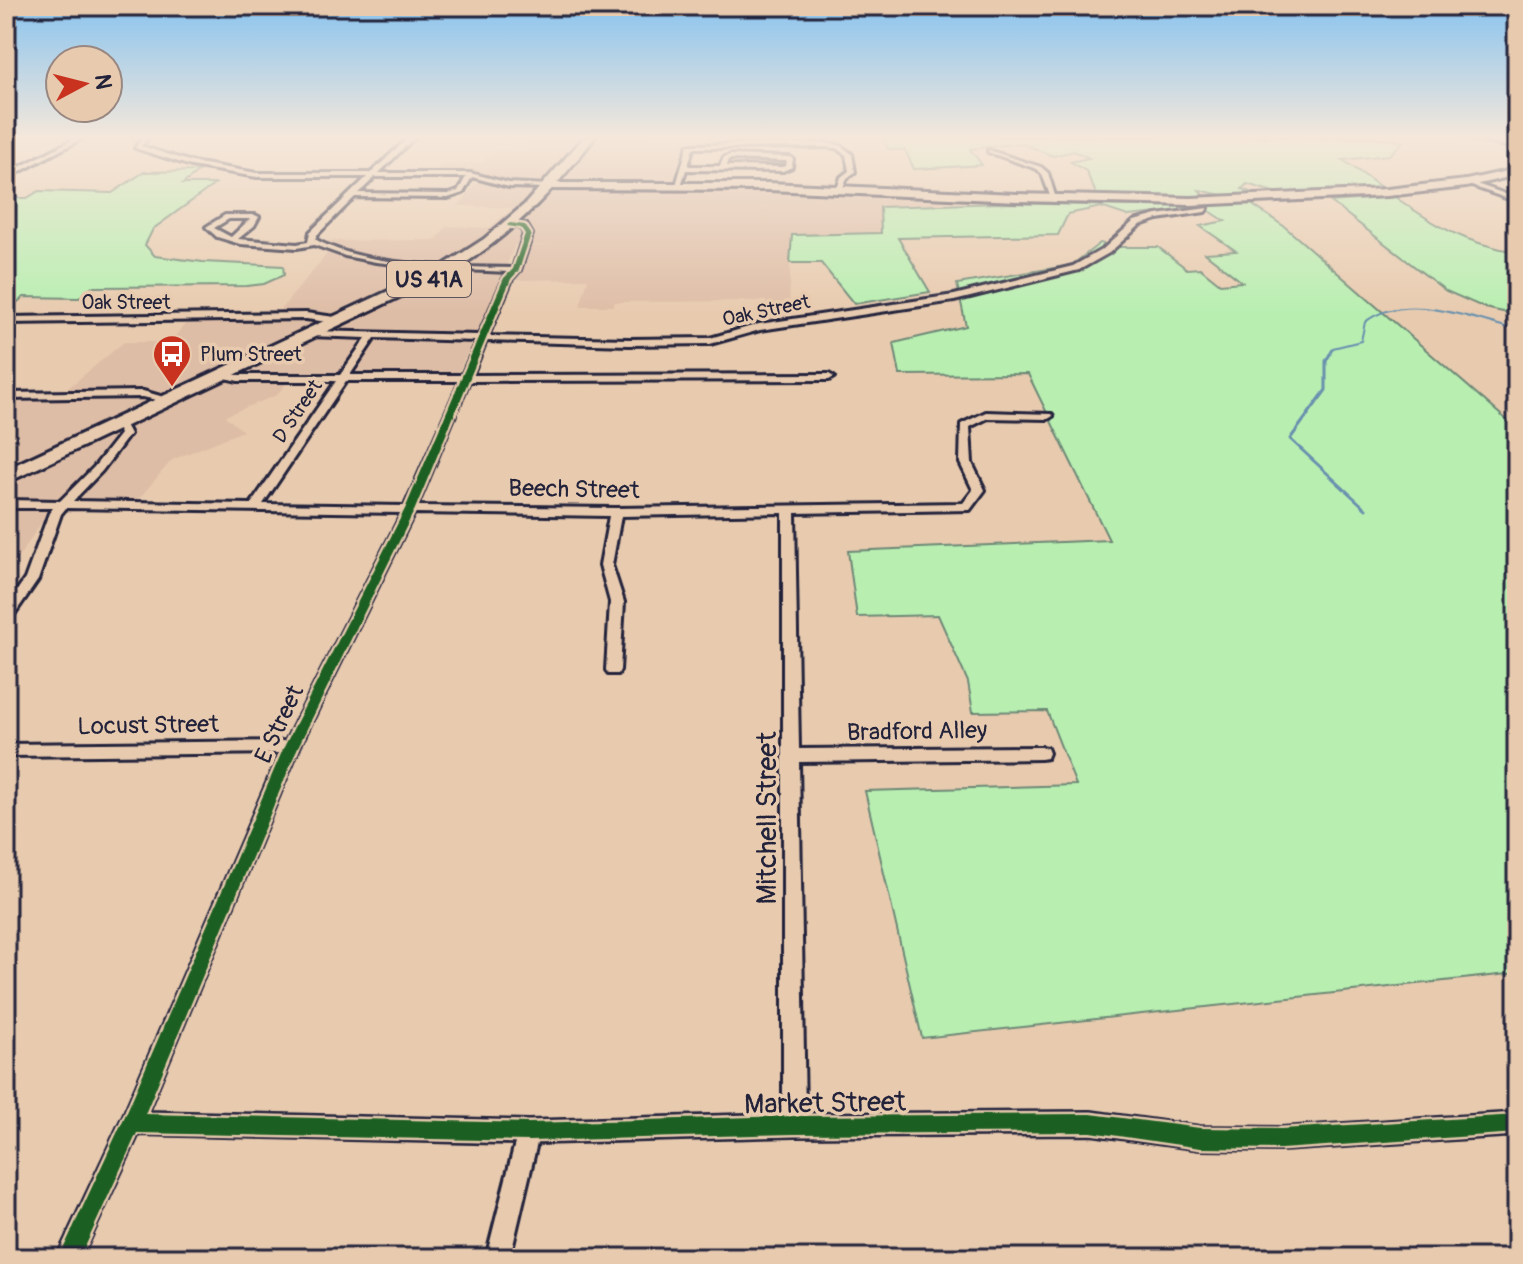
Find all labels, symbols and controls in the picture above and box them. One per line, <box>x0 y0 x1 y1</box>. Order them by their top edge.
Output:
north arrow <box>44 44 124 124</box>
text: N <box>88 73 118 91</box>
road number: US 41A <box>387 261 471 297</box>
street label: Oak Street <box>720 289 813 332</box>
street label: Oak Street <box>82 290 171 315</box>
bus stop icon: Plum Street <box>151 333 193 388</box>
place label: Plum Street <box>200 342 303 367</box>
street label: D Street <box>267 374 328 448</box>
street label: Beech Street <box>508 474 640 505</box>
street label: E Street <box>249 680 310 768</box>
street label: Locust Street <box>77 710 219 741</box>
street label: Bradford Alley <box>847 716 987 747</box>
street label: Mitchell Street <box>750 731 785 904</box>
street label: Market Street <box>744 1085 907 1122</box>

